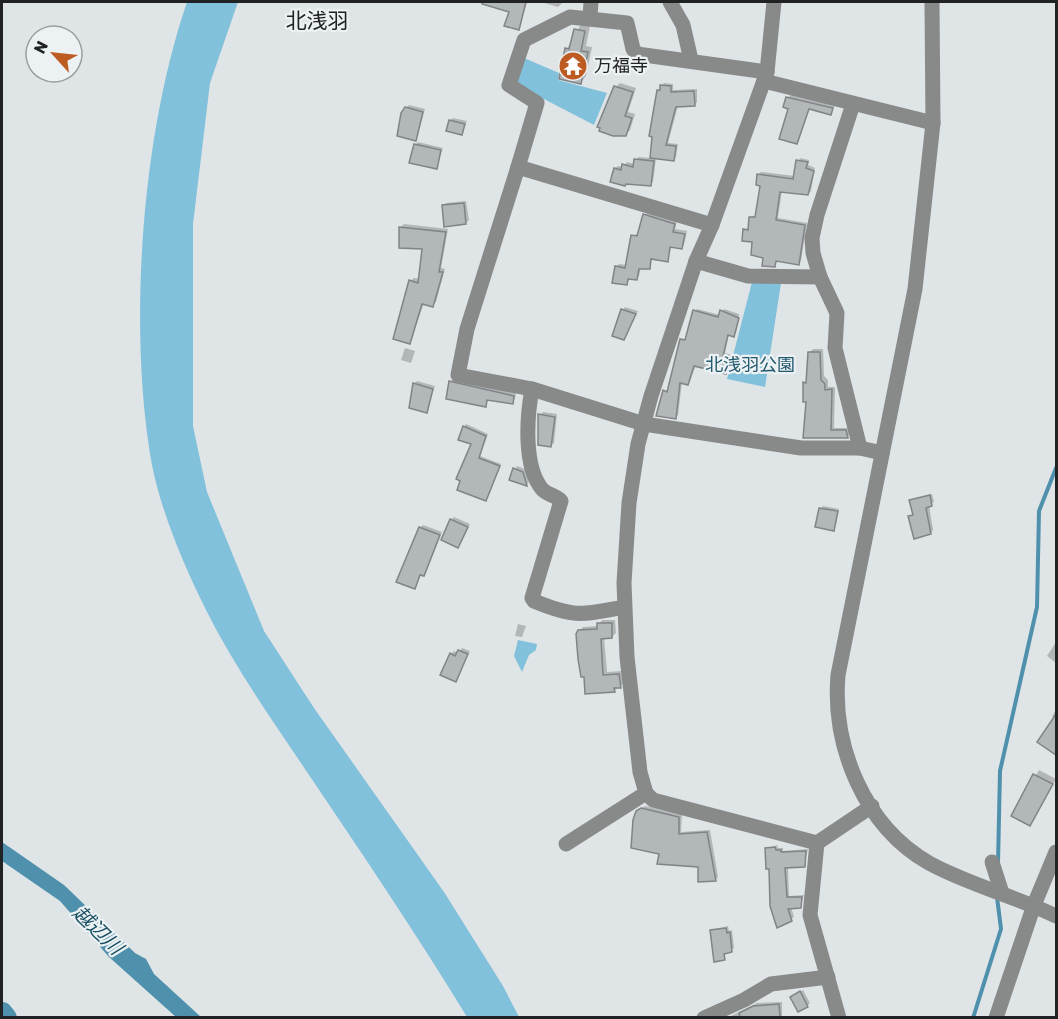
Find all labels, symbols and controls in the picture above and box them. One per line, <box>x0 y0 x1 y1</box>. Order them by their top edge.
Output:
district label: 北浅羽 <box>286 8 349 33</box>
north arrow <box>24 24 84 84</box>
text: N <box>30 38 52 57</box>
temple icon: 万福寺 <box>557 50 589 82</box>
place label: 万福寺 <box>594 55 648 77</box>
park label: 北浅羽公園 <box>705 354 795 376</box>
water label: 越辺川 <box>68 901 129 961</box>

